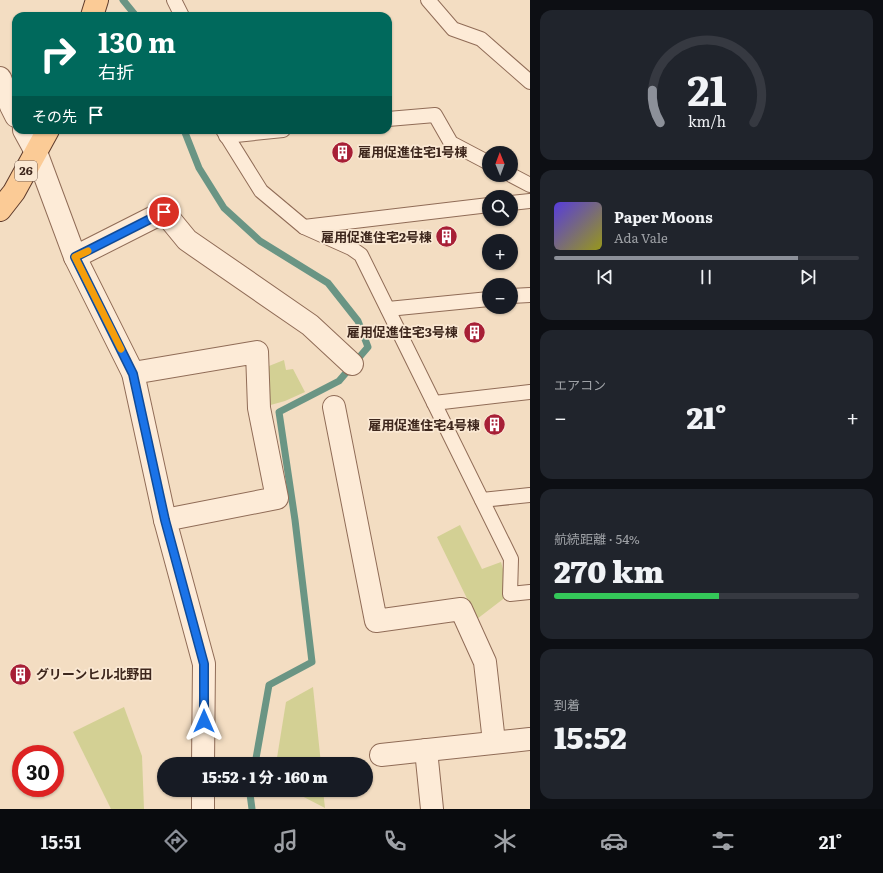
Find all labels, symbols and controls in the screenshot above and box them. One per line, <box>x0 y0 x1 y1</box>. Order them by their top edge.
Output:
text: 130 m <box>98 20 176 62</box>
icon: right <box>32 28 84 80</box>
text: 21 <box>687 57 726 119</box>
text: 右折 <box>98 58 134 85</box>
text: その先 <box>32 104 77 127</box>
icon: arrive <box>85 104 107 126</box>
text: km/h <box>687 109 726 130</box>
building icon: 雇用促進住宅1号棟 <box>329 139 355 165</box>
place label: 雇用促進住宅1号棟 <box>358 142 467 161</box>
north arrow <box>482 146 518 182</box>
map controls <box>482 146 518 314</box>
road number: 26 <box>15 161 37 181</box>
button: search <box>482 190 518 226</box>
pin <box>147 195 181 229</box>
icon: arrive <box>153 201 175 223</box>
text: Paper Moons <box>614 205 713 228</box>
building icon: 雇用促進住宅2号棟 <box>434 224 460 250</box>
place label: 雇用促進住宅2号棟 <box>321 227 432 246</box>
text: Ada Vale <box>614 228 668 247</box>
button: + <box>482 234 518 270</box>
icon: previous <box>594 266 616 288</box>
icon: pause <box>695 266 717 288</box>
icon: next <box>797 266 819 288</box>
button: − <box>482 278 518 314</box>
building icon: 雇用促進住宅3号棟 <box>461 319 487 345</box>
place label: 雇用促進住宅3号棟 <box>347 322 458 341</box>
text: エアコン <box>554 375 606 394</box>
text: 21° <box>686 394 727 438</box>
text: − <box>554 400 567 433</box>
text: + <box>846 400 859 433</box>
building icon: 雇用促進住宅4号棟 <box>482 412 508 438</box>
place label: 雇用促進住宅4号棟 <box>368 415 480 434</box>
text: 航続距離 · 54% <box>554 529 640 548</box>
text: 270 km <box>554 548 664 592</box>
building icon: グリーンヒル北野田 <box>7 661 33 687</box>
place label: グリーンヒル北野田 <box>36 664 152 683</box>
text: 到着 <box>554 695 580 714</box>
position arrow <box>183 700 225 742</box>
text: 15:52 <box>554 714 627 758</box>
speed limit sign: 30 <box>12 745 64 797</box>
text: 15:52 · 1 分 · 160 m <box>202 765 328 788</box>
icon: directions <box>162 827 190 855</box>
icon: music <box>272 827 300 855</box>
icon: phone <box>381 827 409 855</box>
icon: climate <box>491 827 519 855</box>
icon: car <box>600 827 628 855</box>
icon: filters <box>709 827 737 855</box>
text: 15:51 <box>41 828 81 855</box>
text: 21° <box>819 828 842 855</box>

